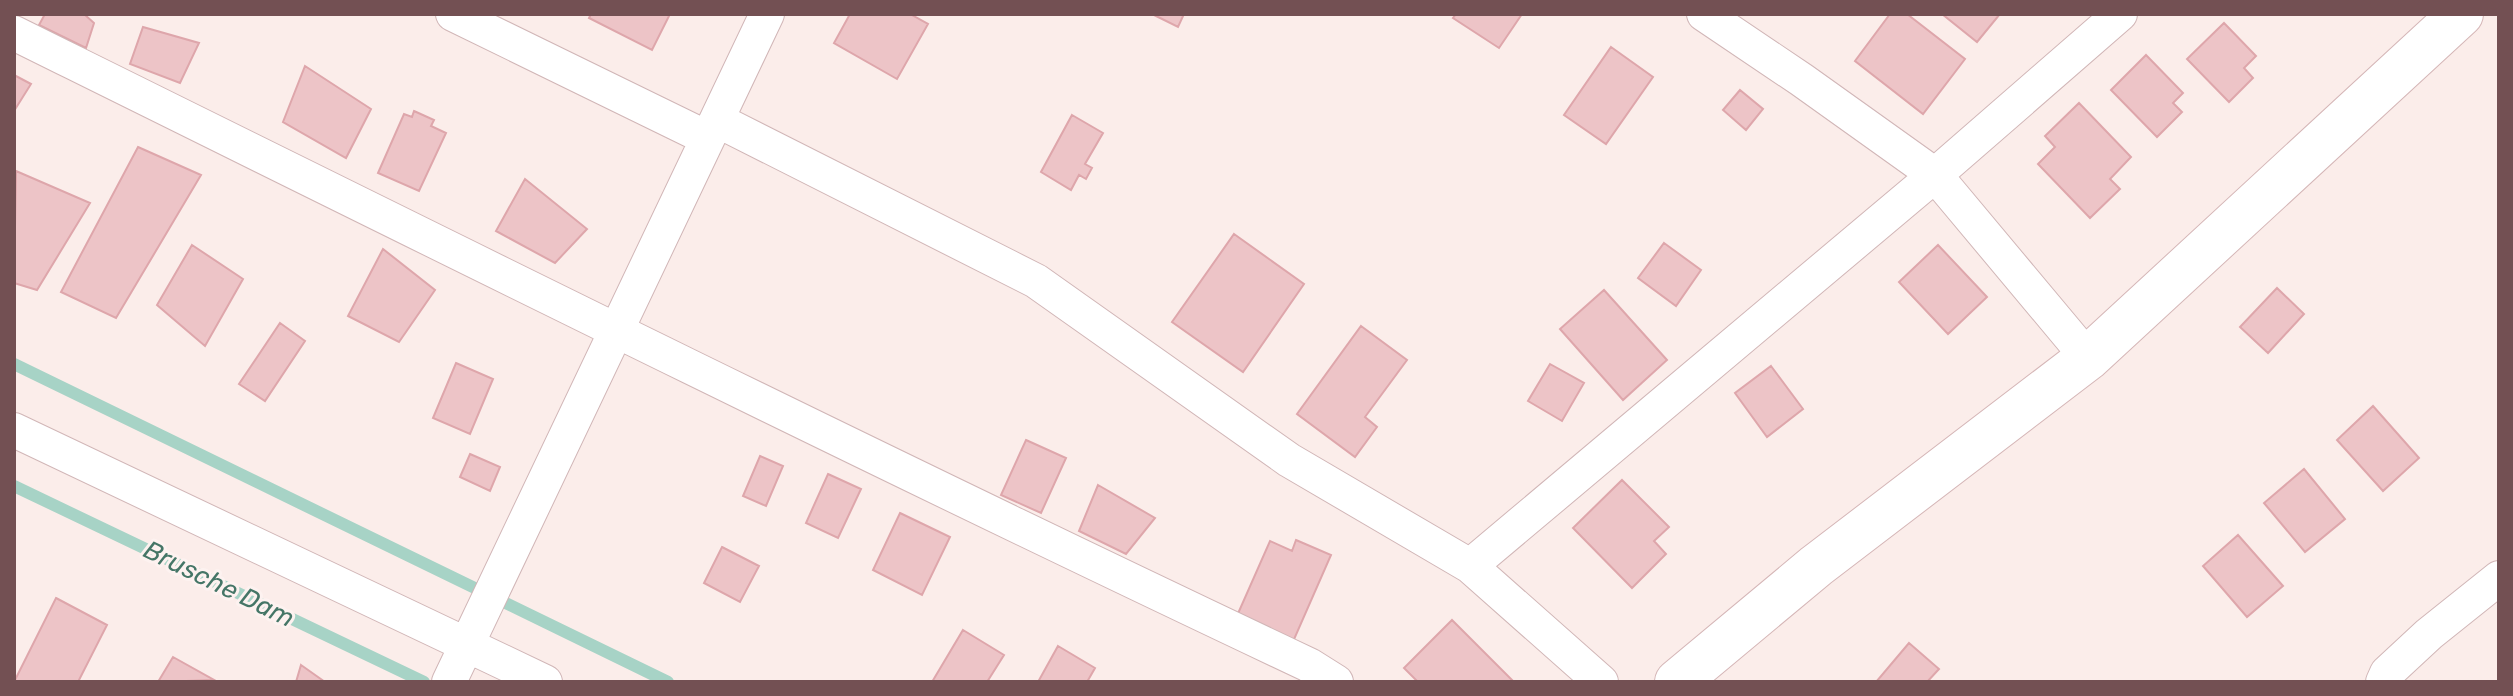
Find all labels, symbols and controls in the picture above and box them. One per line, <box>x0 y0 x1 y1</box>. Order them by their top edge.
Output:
water label: Brusche Dam <box>139 534 299 634</box>

